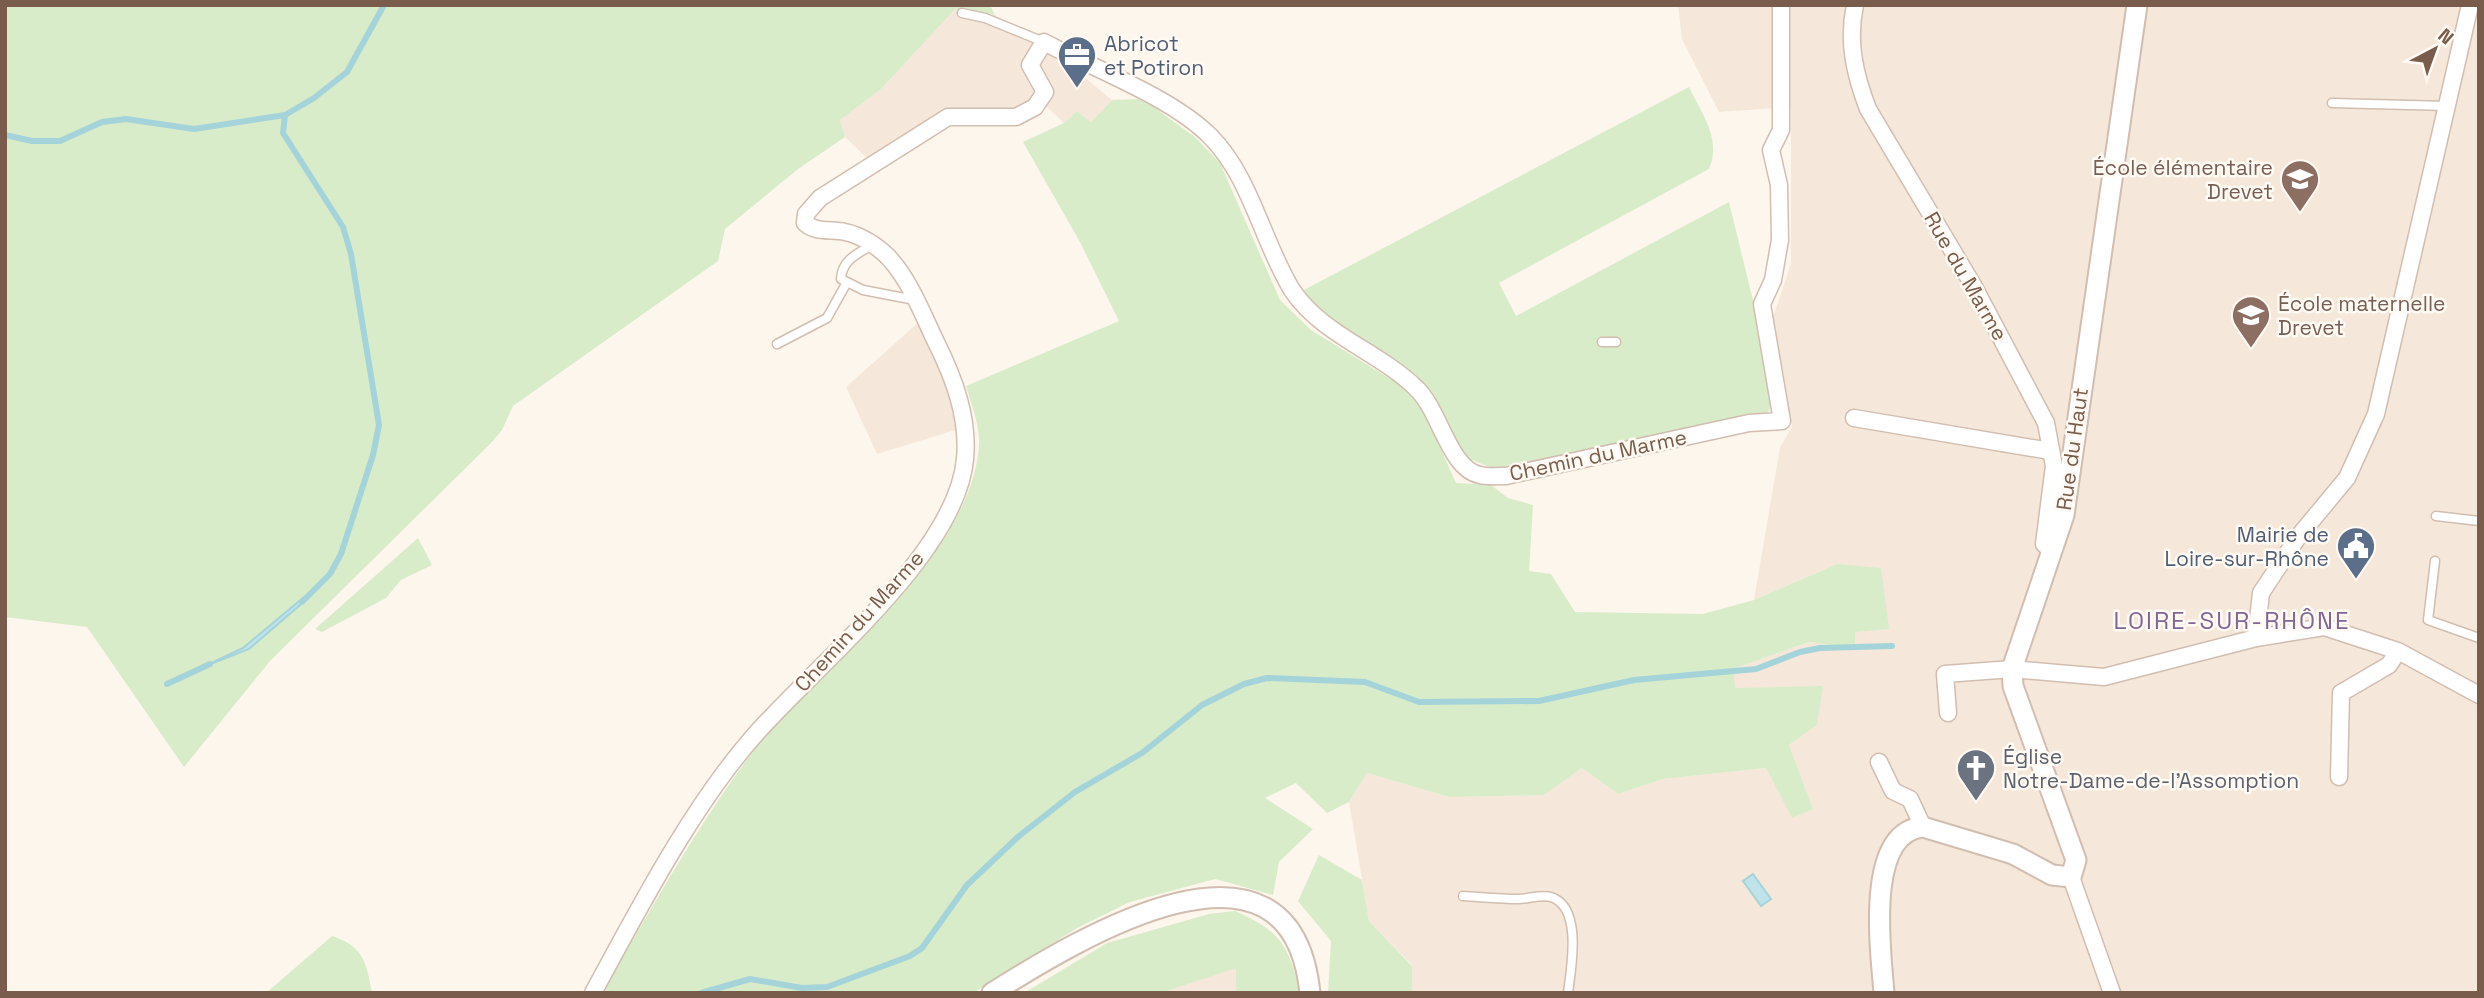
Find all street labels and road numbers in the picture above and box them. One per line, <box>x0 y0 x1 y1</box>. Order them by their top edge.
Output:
street label: Rue du Marme <box>1918 207 2014 345</box>
street label: Rue du Haut <box>2050 386 2094 512</box>
street label: Chemin du Marme <box>1507 423 1689 487</box>
street label: Chemin du Marme <box>789 545 929 697</box>

